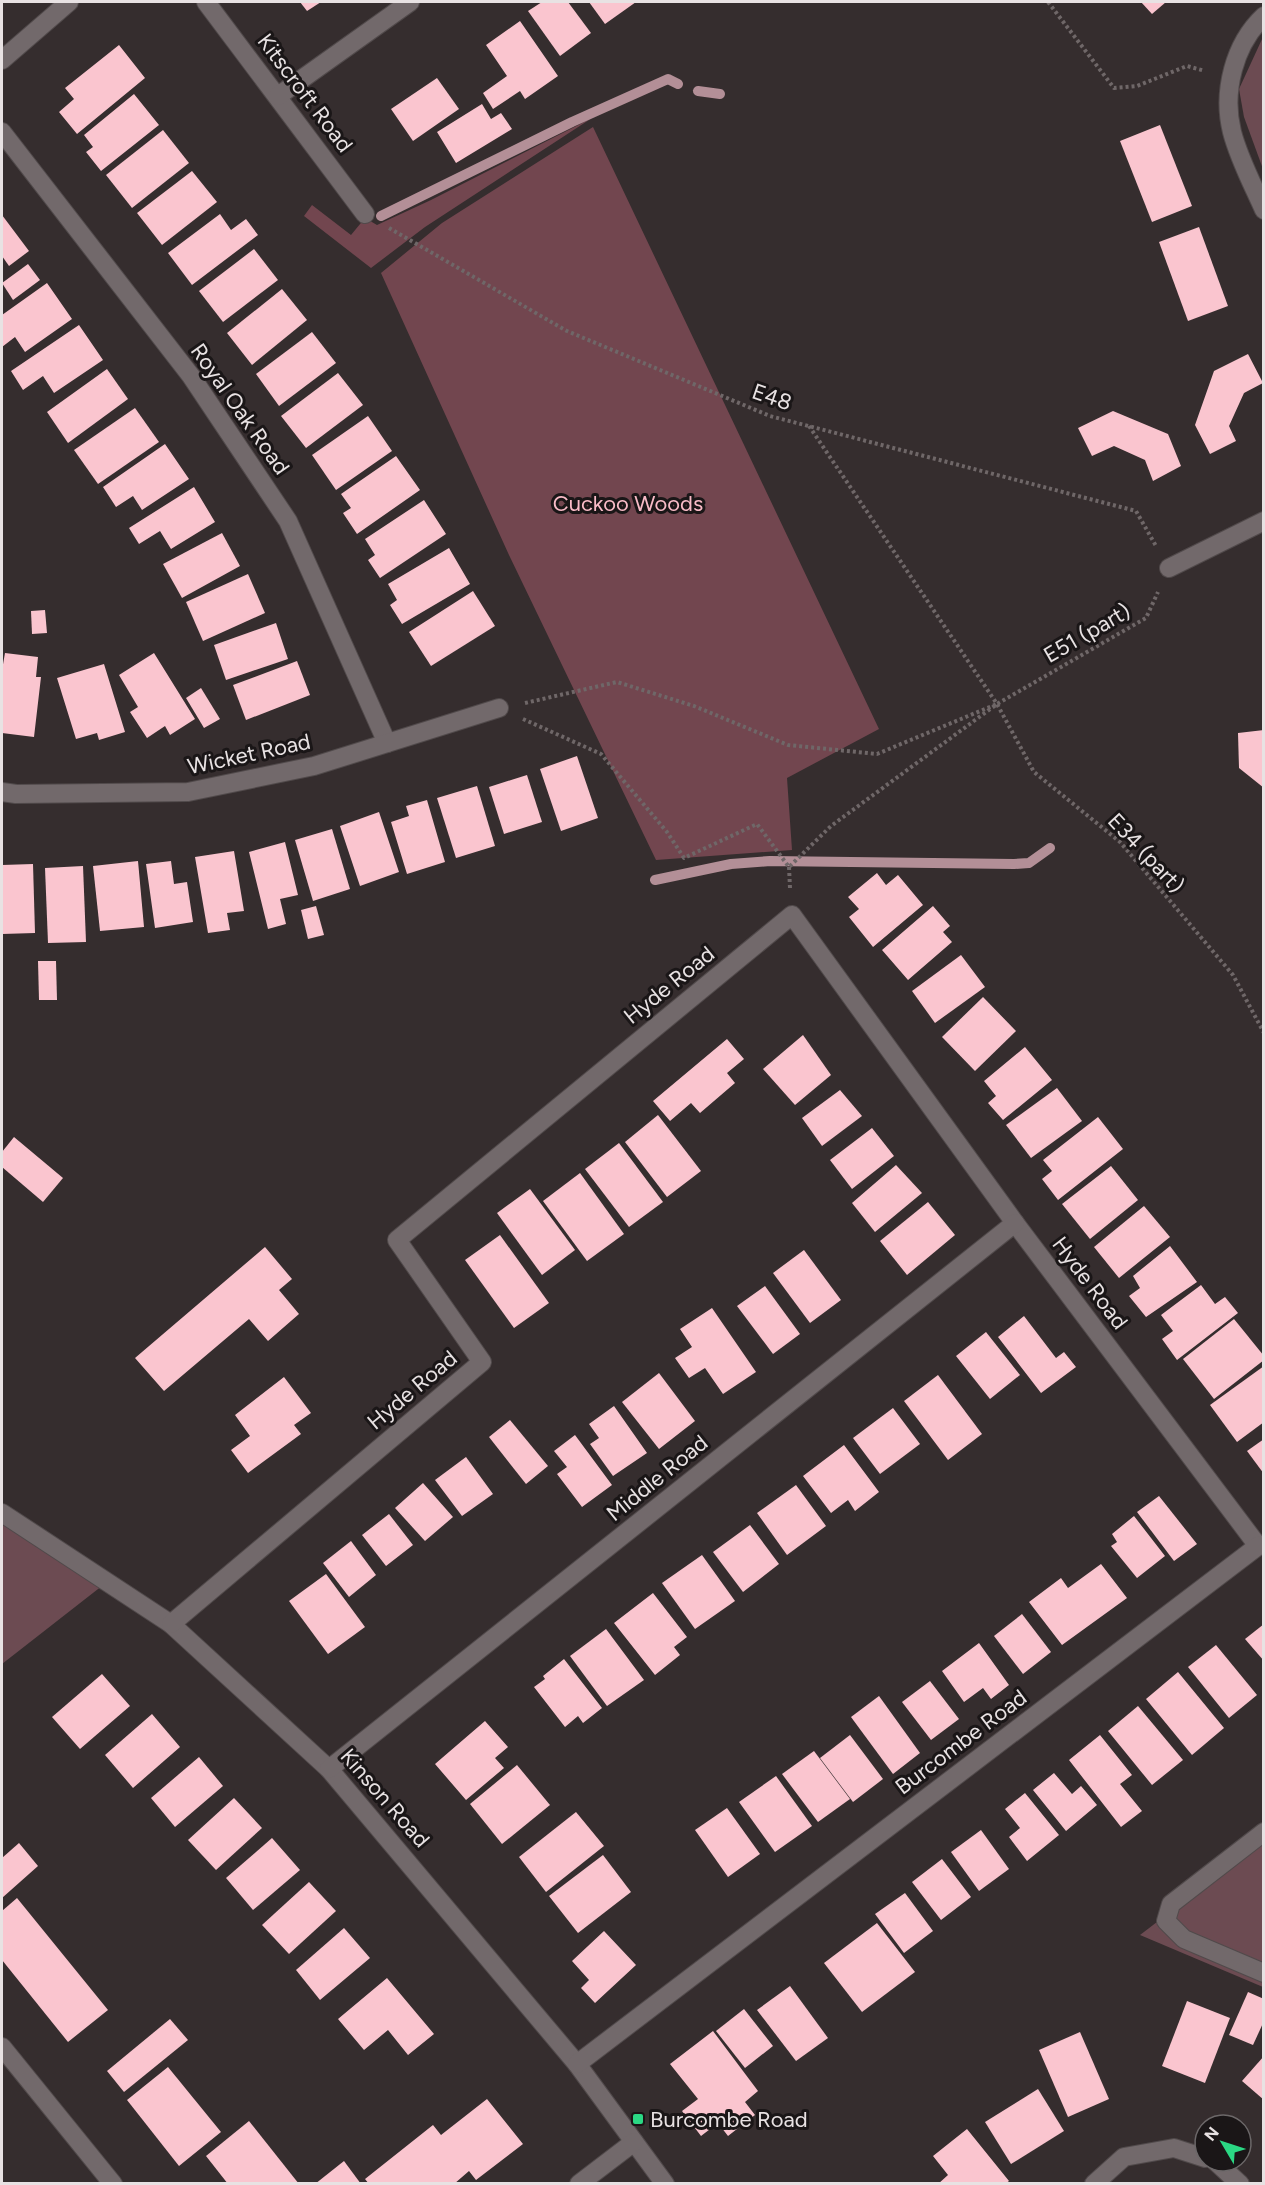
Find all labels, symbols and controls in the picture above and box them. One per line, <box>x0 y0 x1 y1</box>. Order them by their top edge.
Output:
street label: Kitscroft Road <box>252 28 358 158</box>
street label: Royal Oak Road <box>185 338 295 480</box>
street label: E48 <box>749 378 795 416</box>
park label: Cuckoo Woods <box>553 490 703 517</box>
street label: E51 (part) <box>1039 597 1135 669</box>
street label: Wicket Road <box>185 728 313 780</box>
street label: E34 (part) <box>1102 807 1190 899</box>
street label: Hyde Road <box>618 940 720 1030</box>
street label: Hyde Road <box>1046 1231 1134 1335</box>
street label: Hyde Road <box>362 1345 462 1435</box>
street label: Middle Road <box>601 1429 713 1527</box>
street label: Burcombe Road <box>890 1684 1032 1800</box>
street label: Kinson Road <box>335 1743 435 1853</box>
place label: Burcombe Road <box>650 2106 808 2133</box>
marker: Burcombe Road <box>631 2112 645 2126</box>
north arrow <box>1193 2113 1253 2173</box>
text: N <box>1200 2123 1223 2145</box>

